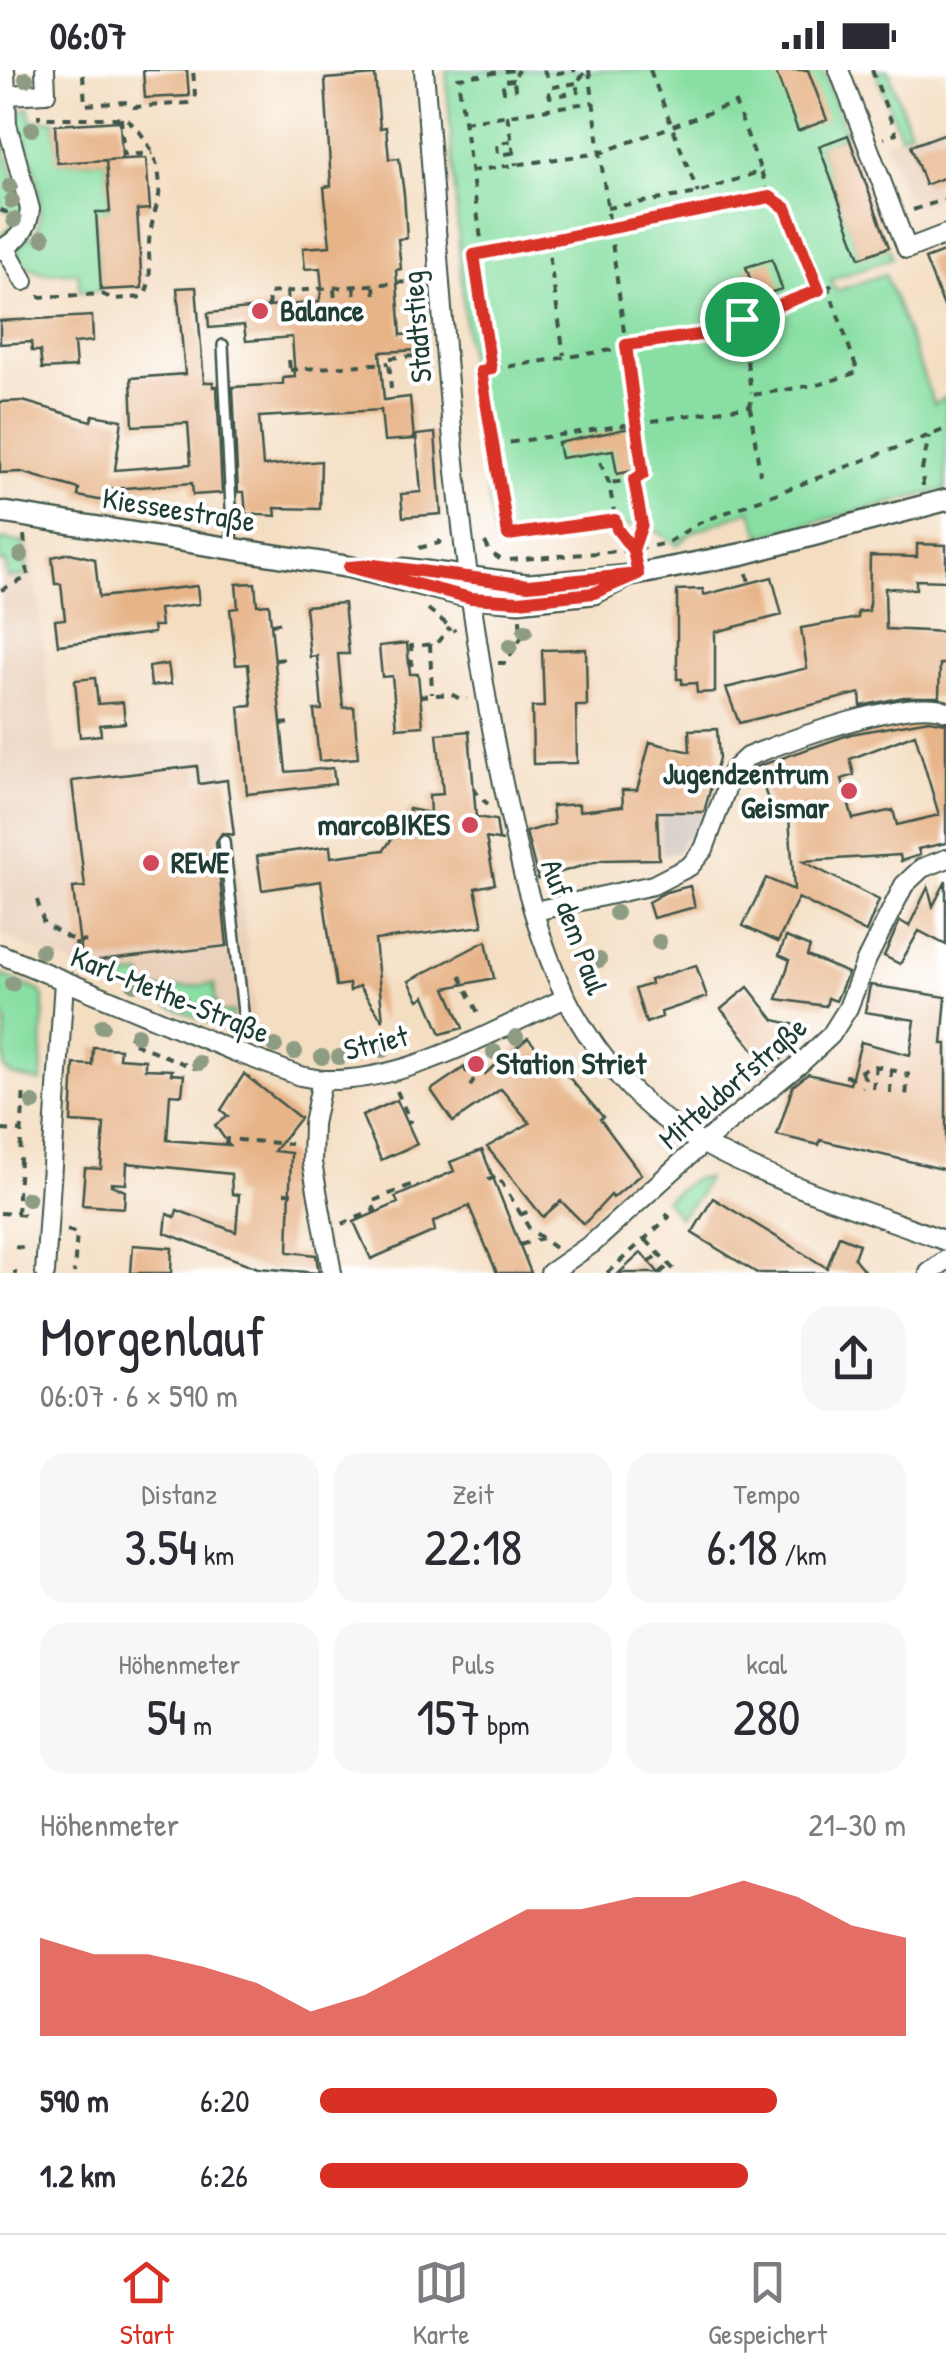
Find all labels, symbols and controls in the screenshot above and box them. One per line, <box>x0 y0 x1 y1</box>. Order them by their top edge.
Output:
text: 06:07 <box>50 9 127 61</box>
street label: Stadtstieg <box>391 270 441 384</box>
pin <box>700 277 785 362</box>
place label: Balance <box>280 290 364 330</box>
icon: arrive <box>715 292 770 347</box>
marker: Balance <box>249 300 271 322</box>
street label: Kiesseestraße <box>100 477 259 541</box>
place label: Jugendzentrum Geismar <box>663 753 829 827</box>
marker: Jugendzentrum Geismar <box>838 780 860 802</box>
place label: marcoBIKES <box>318 804 450 844</box>
marker: marcoBIKES <box>459 814 481 836</box>
place label: REWE <box>171 842 230 882</box>
marker: REWE <box>140 852 162 874</box>
street label: Auf dem Paul <box>532 853 618 1000</box>
street label: Karl-Methe-Straße <box>65 936 276 1052</box>
street label: Mitteldorfstraße <box>650 1007 815 1158</box>
street label: Striet <box>340 1015 413 1069</box>
place label: Station Striet <box>496 1043 648 1083</box>
marker: Station Striet <box>465 1053 487 1075</box>
text: Morgenlauf <box>40 1299 265 1373</box>
button: share <box>801 1306 906 1411</box>
text: 06:07 · 6 × 590 m <box>40 1374 238 1417</box>
text: Distanz <box>142 1475 217 1513</box>
text: Zeit <box>452 1475 494 1513</box>
text: Tempo <box>733 1475 800 1513</box>
text: 3.54 <box>124 1513 197 1581</box>
text: 22:18 <box>424 1513 522 1581</box>
text: 6:18 <box>707 1513 778 1581</box>
text: km <box>197 1536 234 1574</box>
text: /km <box>778 1536 827 1574</box>
text: Höhenmeter <box>118 1645 240 1683</box>
text: Puls <box>452 1645 494 1683</box>
text: kcal <box>746 1645 787 1683</box>
text: 54 <box>147 1683 187 1751</box>
text: 157 <box>416 1683 481 1751</box>
text: 280 <box>733 1683 800 1751</box>
text: m <box>187 1706 212 1744</box>
text: bpm <box>481 1706 530 1744</box>
text: Höhenmeter <box>40 1803 179 1846</box>
text: 21–30 m <box>808 1803 906 1846</box>
text: 590 m <box>40 2079 109 2122</box>
text: 6:20 <box>200 2079 250 2122</box>
text: 1.2 km <box>40 2154 116 2197</box>
text: 6:26 <box>200 2154 248 2197</box>
tab: Start <box>119 2255 174 2353</box>
tab: Karte <box>412 2255 470 2353</box>
tab: Gespeichert <box>708 2255 827 2353</box>

